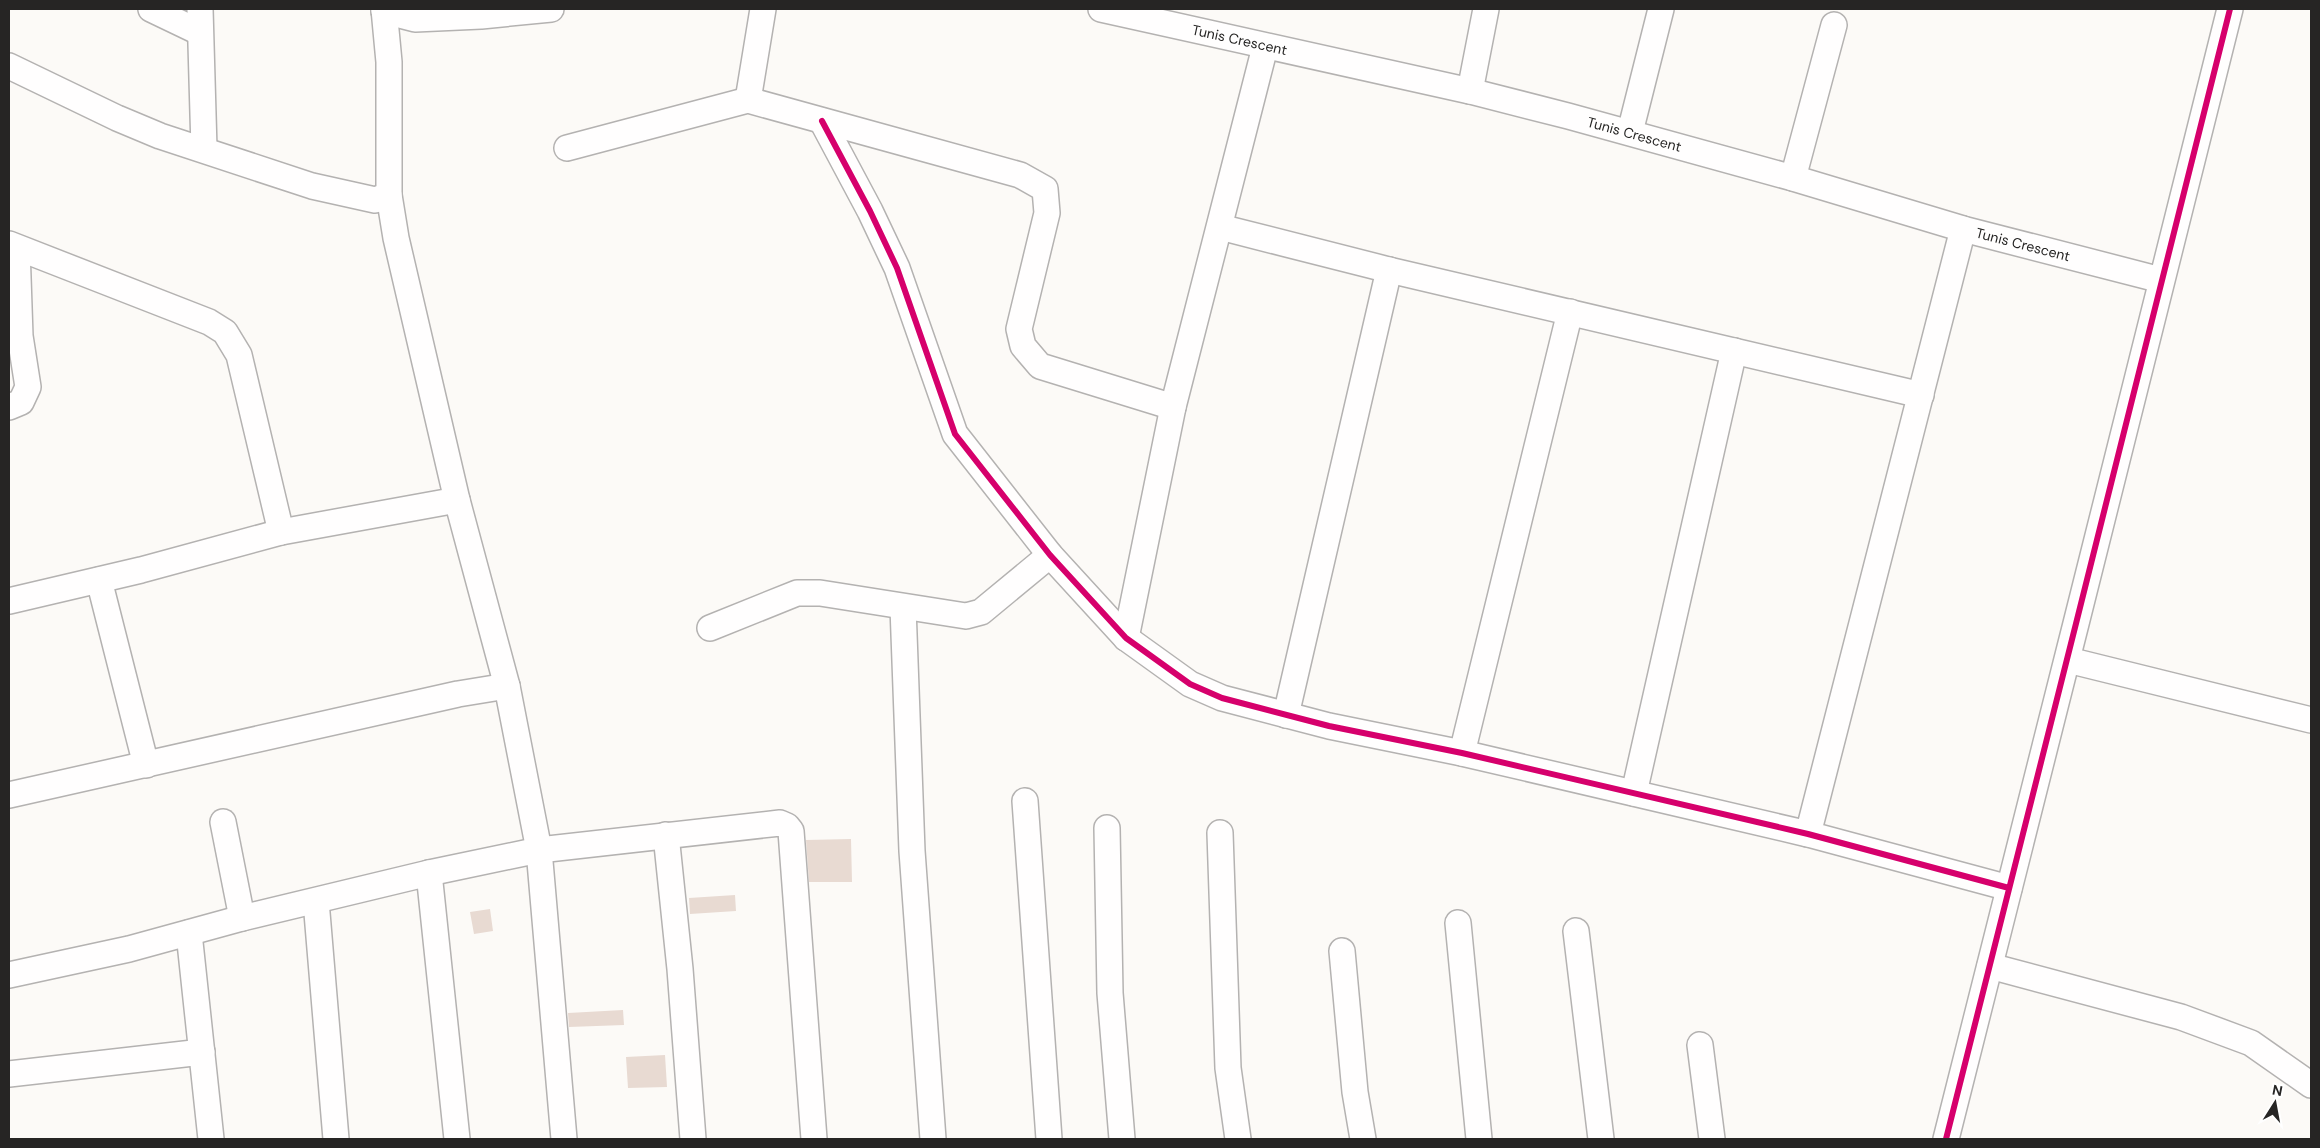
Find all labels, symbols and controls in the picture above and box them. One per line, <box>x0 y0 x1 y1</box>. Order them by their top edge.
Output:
street label: Tunis Crescent <box>1190 21 1289 59</box>
street label: Tunis Crescent <box>1585 113 1683 156</box>
street label: Tunis Crescent <box>1974 224 2072 265</box>
north arrow <box>2250 1078 2300 1128</box>
text: N <box>2271 1080 2284 1100</box>

